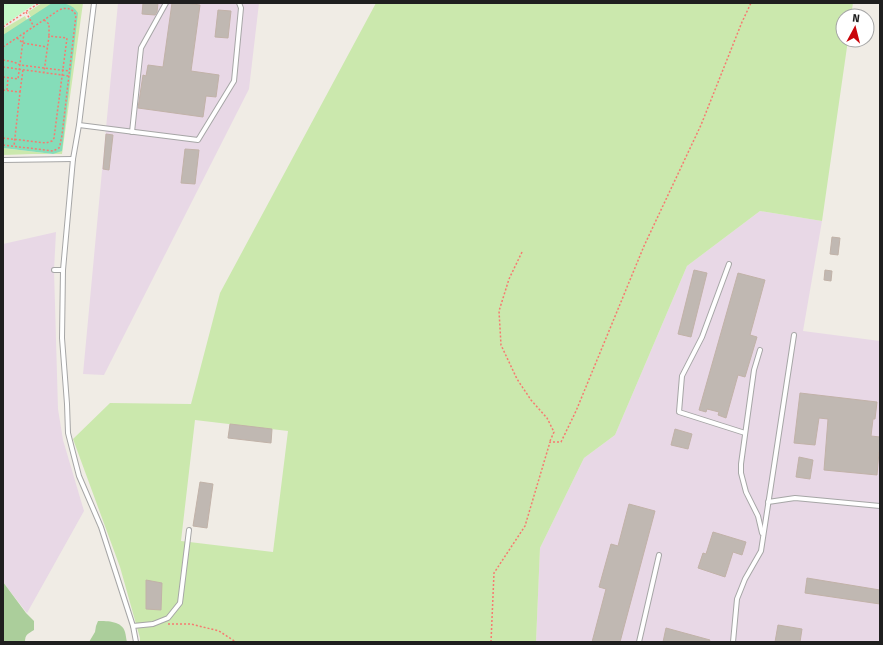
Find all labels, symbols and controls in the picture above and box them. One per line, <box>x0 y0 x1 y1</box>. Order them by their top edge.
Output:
north arrow <box>835 8 875 48</box>
text: N <box>852 12 861 25</box>

